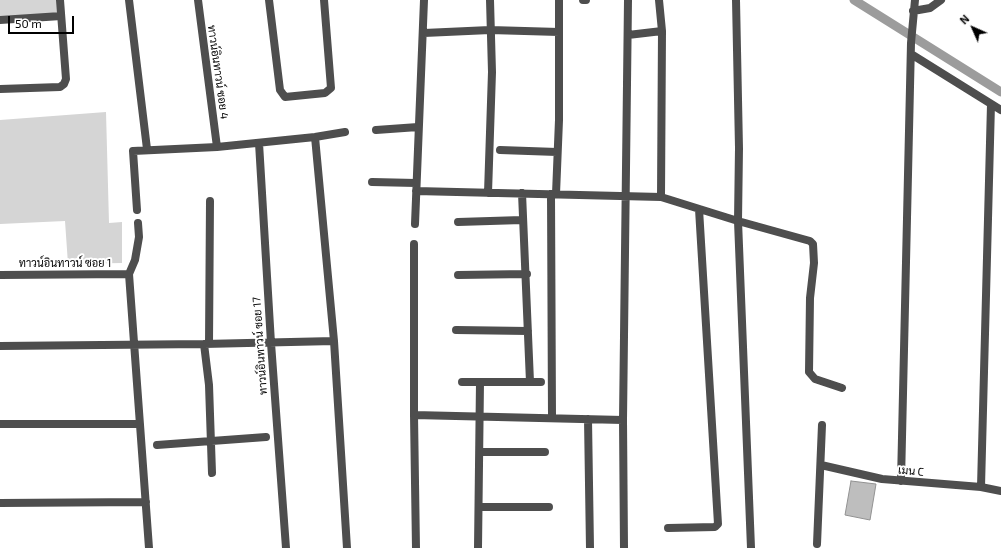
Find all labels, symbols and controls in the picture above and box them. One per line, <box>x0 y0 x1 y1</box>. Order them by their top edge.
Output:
scale bar <box>10 8 76 34</box>
north arrow <box>953 8 993 48</box>
text: N <box>957 12 972 27</box>
text: 50 m <box>15 16 42 30</box>
street label: ทาวน์อินทาวน์ ซอย 4 <box>205 24 231 120</box>
street label: ทาวน์อินทาวน์ ซอย 1 <box>19 256 111 270</box>
street label: ทาวน์อินทาวน์ ซอย 17 <box>250 297 270 395</box>
street label: เมน C <box>898 463 924 479</box>

